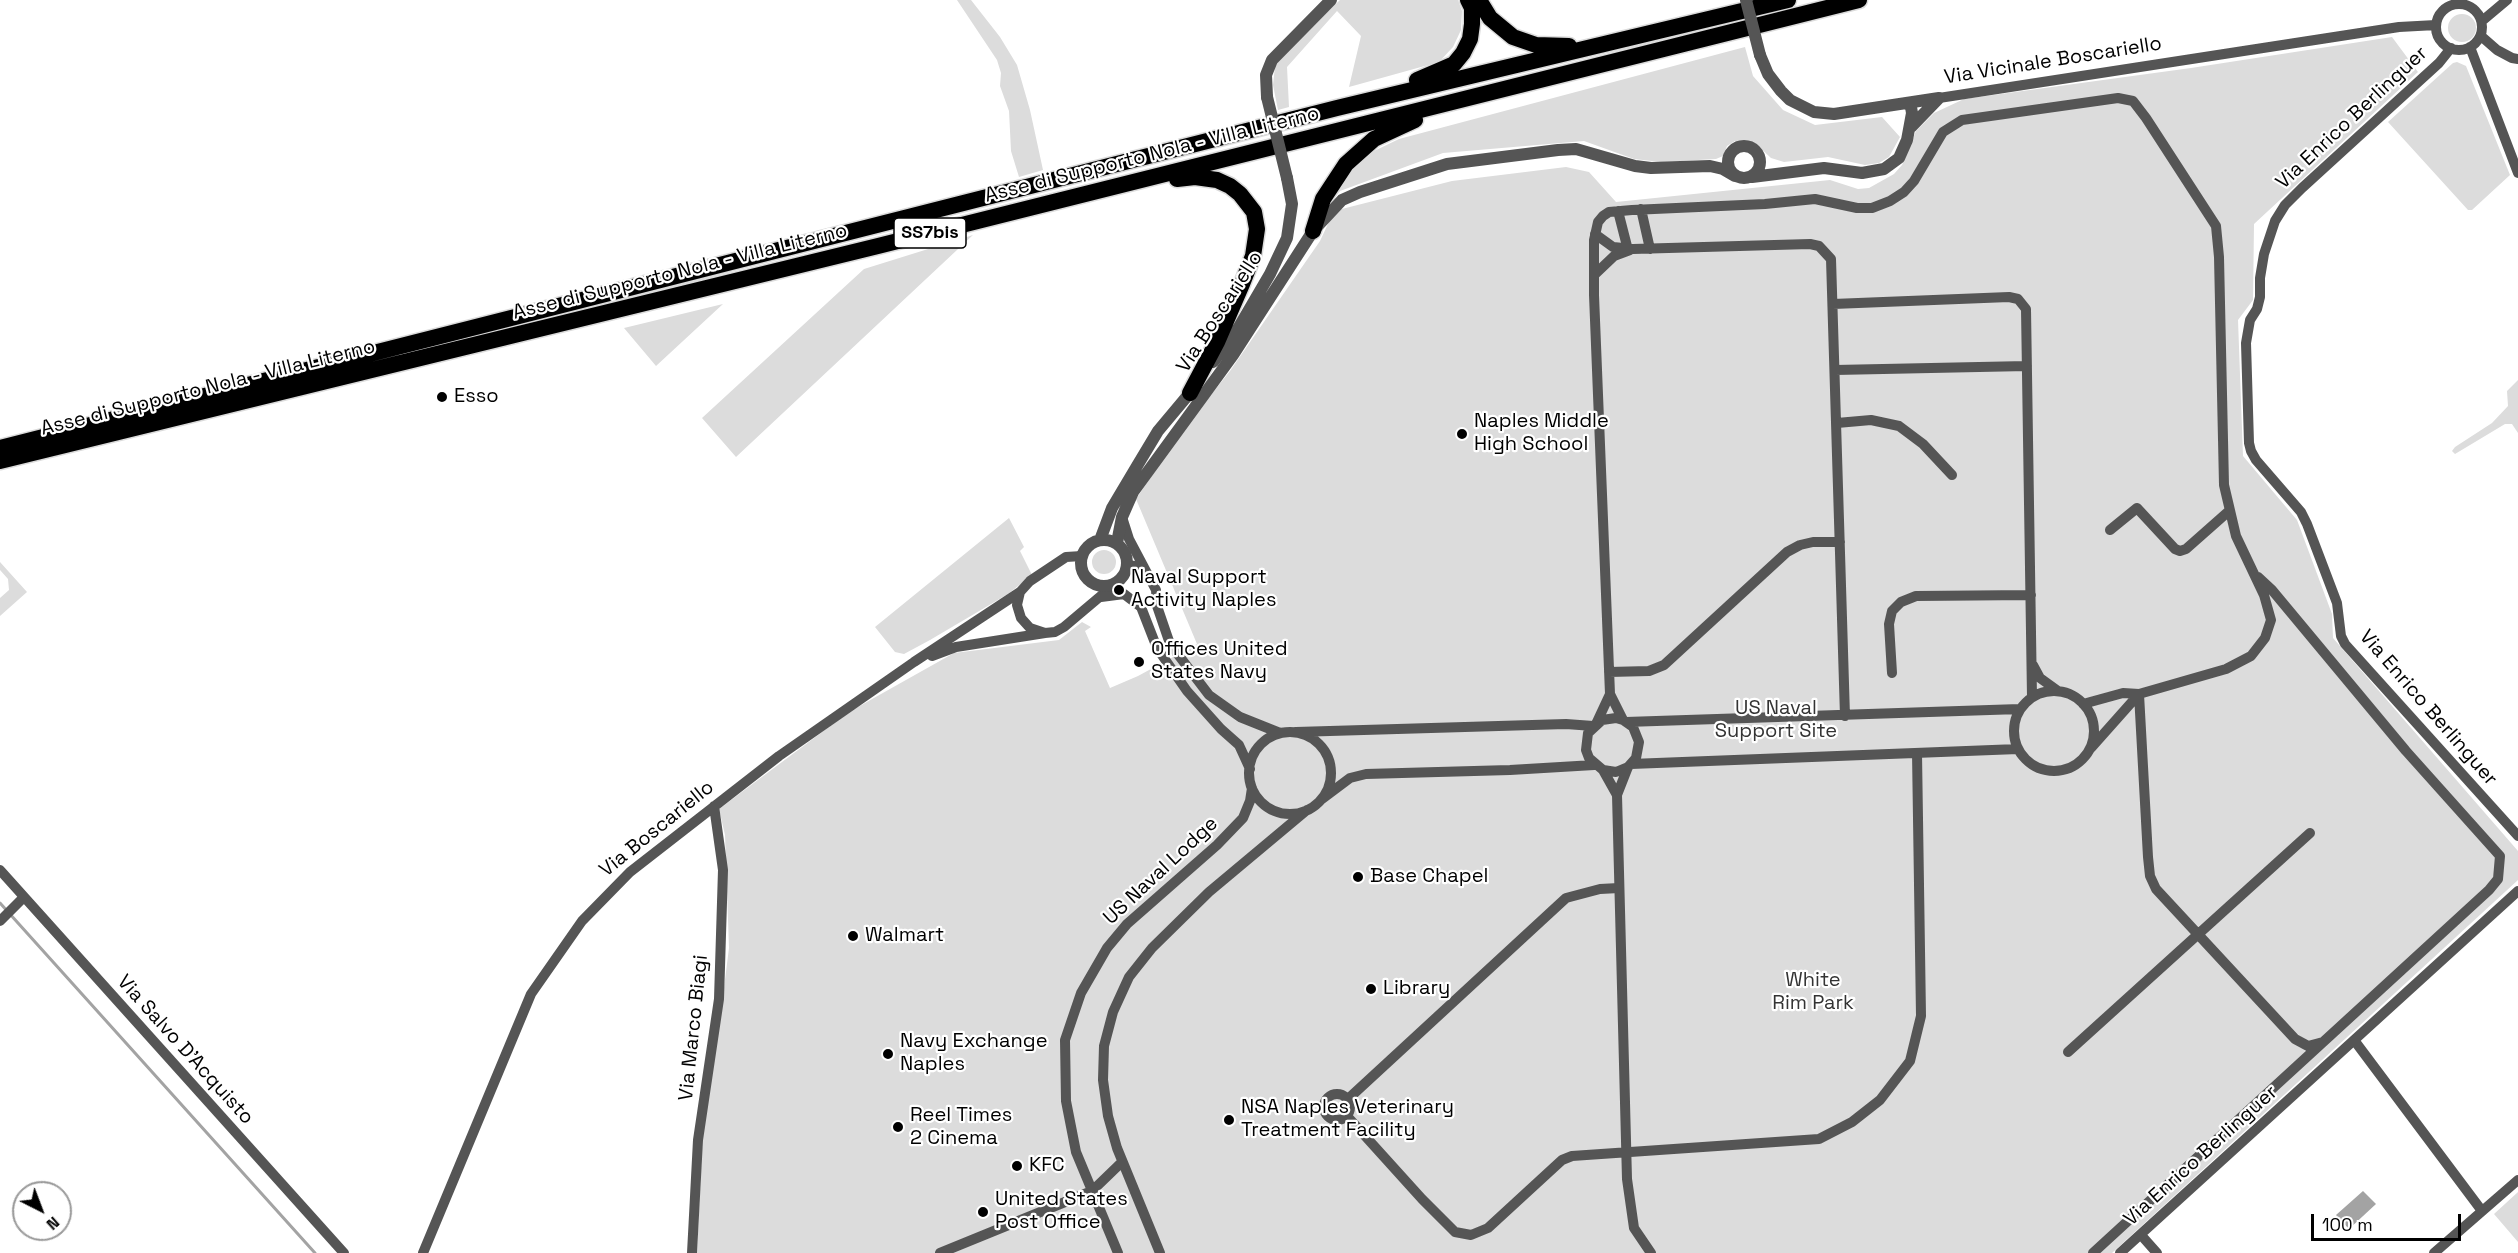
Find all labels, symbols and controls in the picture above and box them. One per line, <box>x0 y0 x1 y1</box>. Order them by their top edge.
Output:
street label: Via Vicinale Boscariello <box>1943 32 2163 90</box>
street label: Via Enrico Berlinguer <box>2271 42 2433 194</box>
street label: Asse di Supporto Nola - Villa Literno <box>982 102 1322 208</box>
road number: SS7bis <box>894 218 966 248</box>
street label: Asse di Supporto Nola - Villa Literno <box>510 219 850 325</box>
street label: Via Boscariello <box>1172 247 1268 377</box>
street label: Asse di Supporto Nola - Villa Literno <box>38 335 378 441</box>
place label: Esso <box>454 385 499 409</box>
marker: Esso <box>435 390 449 404</box>
place label: Naples Middle High School <box>1474 410 1609 457</box>
marker: Naples Middle High School <box>1455 427 1469 441</box>
place label: Naval Support Activity Naples <box>1131 566 1276 613</box>
marker: Naval Support Activity Naples <box>1112 583 1126 597</box>
street label: Via Enrico Berlinguer <box>2354 625 2502 791</box>
place label: Offices United States Navy <box>1151 638 1288 685</box>
marker: Offices United States Navy <box>1132 655 1146 669</box>
park label: US Naval Support Site <box>1715 697 1837 744</box>
street label: Via Boscariello <box>595 776 719 882</box>
street label: US Naval Lodge <box>1099 812 1223 930</box>
place label: Base Chapel <box>1370 865 1488 889</box>
marker: Base Chapel <box>1351 870 1365 884</box>
place label: Walmart <box>865 924 944 948</box>
marker: Walmart <box>846 929 860 943</box>
street label: Via Marco Biagi <box>674 954 714 1102</box>
park label: White Rim Park <box>1772 969 1854 1016</box>
street label: Via Salvo D'Acquisto <box>112 970 258 1130</box>
place label: Library <box>1383 977 1450 1001</box>
marker: Library <box>1364 982 1378 996</box>
place label: Navy Exchange Naples <box>900 1030 1048 1077</box>
marker: Navy Exchange Naples <box>881 1047 895 1061</box>
street label: Via Enrico Berlinguer <box>2119 1081 2283 1231</box>
place label: NSA Naples Veterinary Treatment Facility <box>1241 1096 1454 1143</box>
place label: Reel Times 2 Cinema <box>910 1104 1012 1151</box>
marker: NSA Naples Veterinary Treatment Facility <box>1222 1113 1236 1127</box>
marker: Reel Times 2 Cinema <box>891 1120 905 1134</box>
place label: KFC <box>1029 1154 1065 1178</box>
marker: KFC <box>1010 1159 1024 1173</box>
north arrow <box>12 1181 72 1241</box>
place label: United States Post Office <box>995 1188 1128 1235</box>
scale bar <box>2314 1202 2464 1240</box>
marker: United States Post Office <box>976 1205 990 1219</box>
text: N <box>42 1212 64 1235</box>
text: 100 m <box>2322 1213 2373 1236</box>

